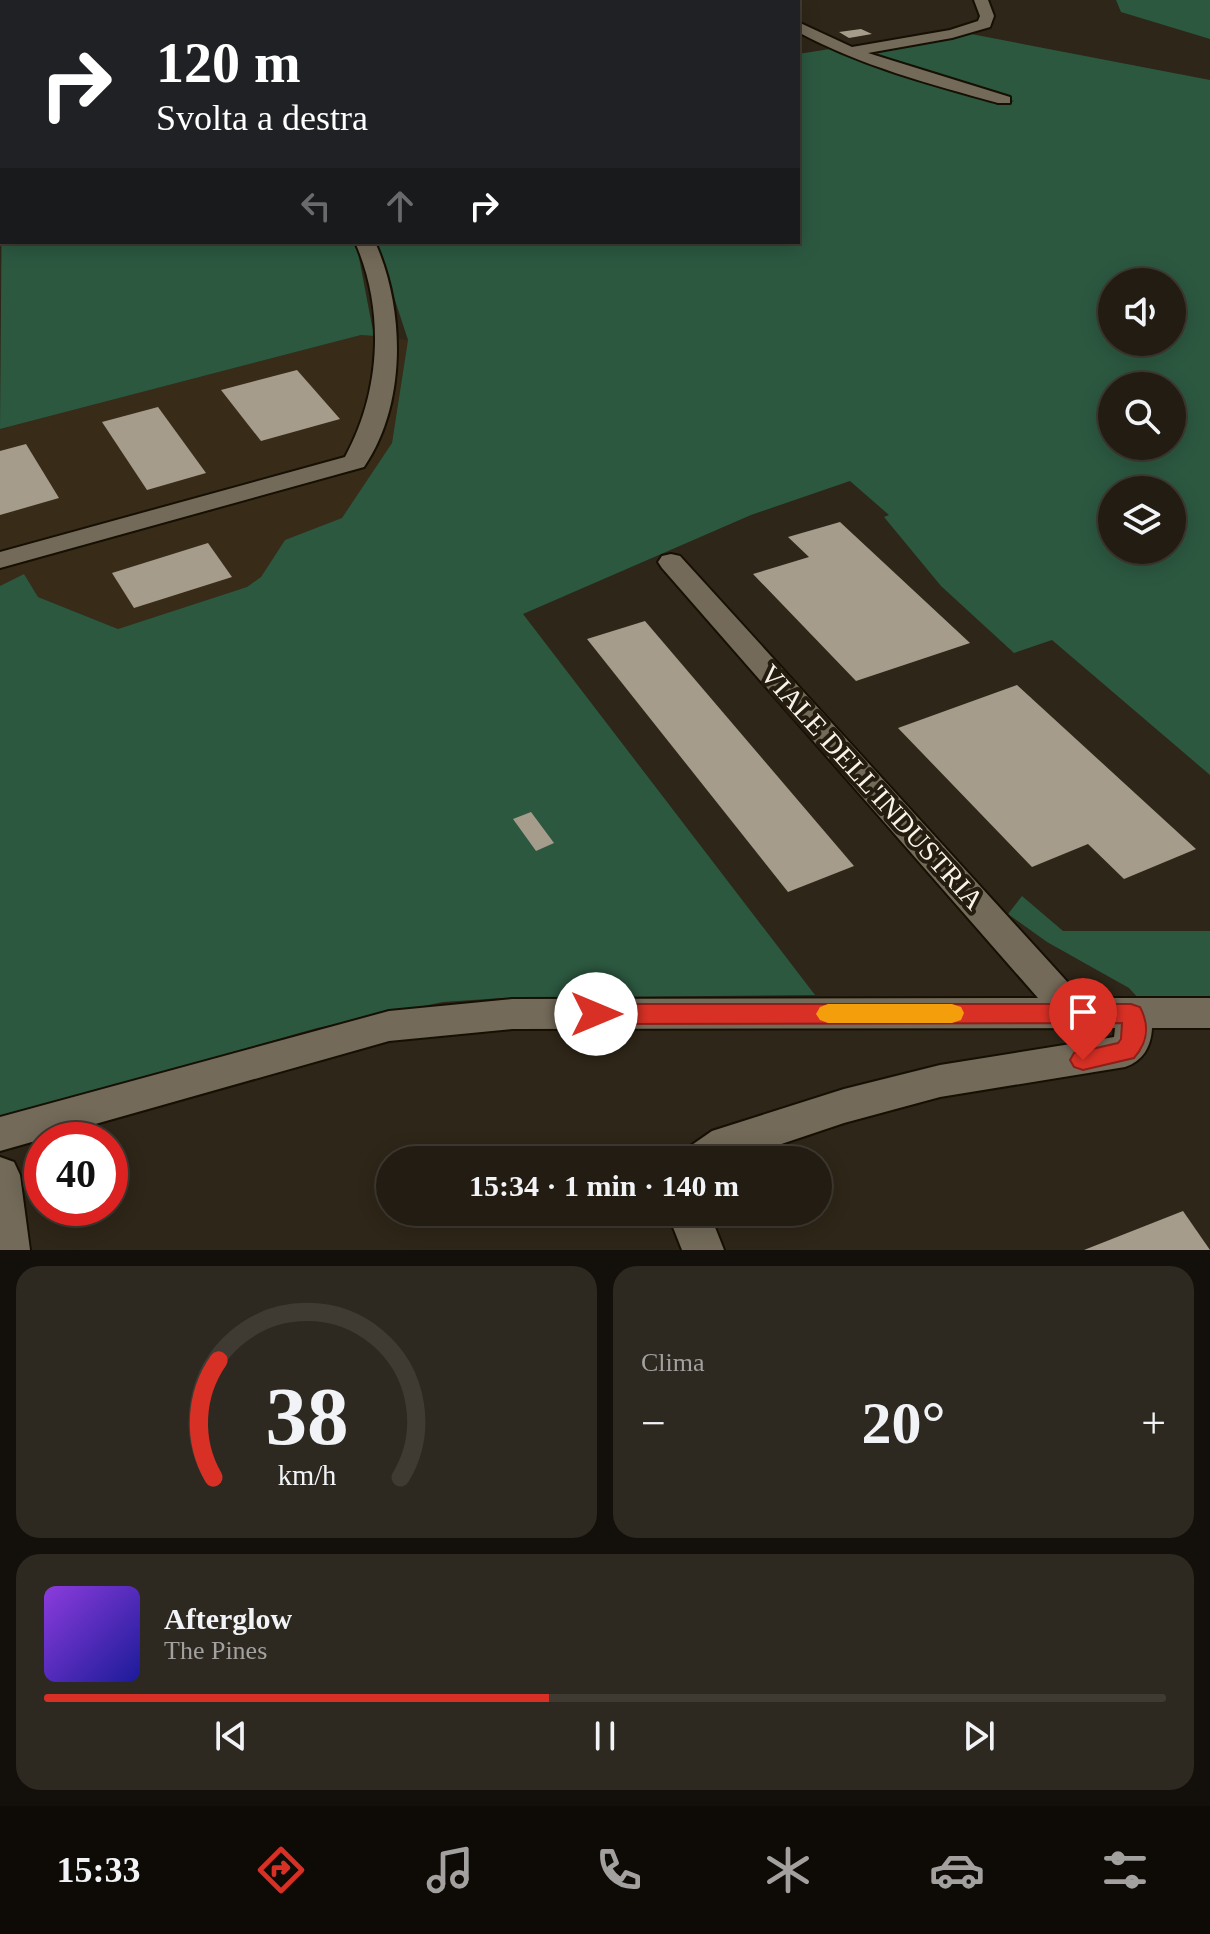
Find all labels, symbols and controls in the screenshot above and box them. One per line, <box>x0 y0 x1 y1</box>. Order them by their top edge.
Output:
icon: right <box>24 32 128 136</box>
text: 120 m <box>156 32 301 94</box>
text: Svolta a destra <box>156 98 368 138</box>
icon: left <box>294 184 338 228</box>
icon: ahead <box>378 184 422 228</box>
icon: right <box>462 184 506 228</box>
map controls <box>1098 268 1186 564</box>
button: sound <box>1098 268 1186 356</box>
button: search <box>1098 372 1186 460</box>
button: layers <box>1098 476 1186 564</box>
street label: VIALE DELL'INDUSTRIA <box>754 658 991 916</box>
position arrow <box>554 972 638 1056</box>
pin <box>1049 978 1117 1060</box>
icon: arrive <box>1061 990 1105 1034</box>
speed limit sign: 40 <box>24 1122 128 1226</box>
text: 15:34 · 1 min · 140 m <box>469 1169 739 1202</box>
text: Clima <box>641 1348 705 1377</box>
text: 38 <box>265 1370 348 1462</box>
text: 20° <box>862 1390 946 1456</box>
text: − <box>641 1399 666 1448</box>
text: + <box>1141 1399 1166 1448</box>
text: km/h <box>277 1460 336 1491</box>
text: Afterglow <box>164 1602 292 1635</box>
text: The Pines <box>164 1636 267 1665</box>
icon: previous <box>209 1714 253 1758</box>
icon: pause <box>583 1714 627 1758</box>
icon: next <box>957 1714 1001 1758</box>
icon: directions <box>253 1842 309 1898</box>
icon: music <box>422 1842 478 1898</box>
icon: phone <box>591 1842 647 1898</box>
icon: climate <box>760 1842 816 1898</box>
icon: car <box>929 1842 985 1898</box>
icon: filters <box>1097 1842 1153 1898</box>
text: 15:33 <box>56 1850 140 1890</box>

